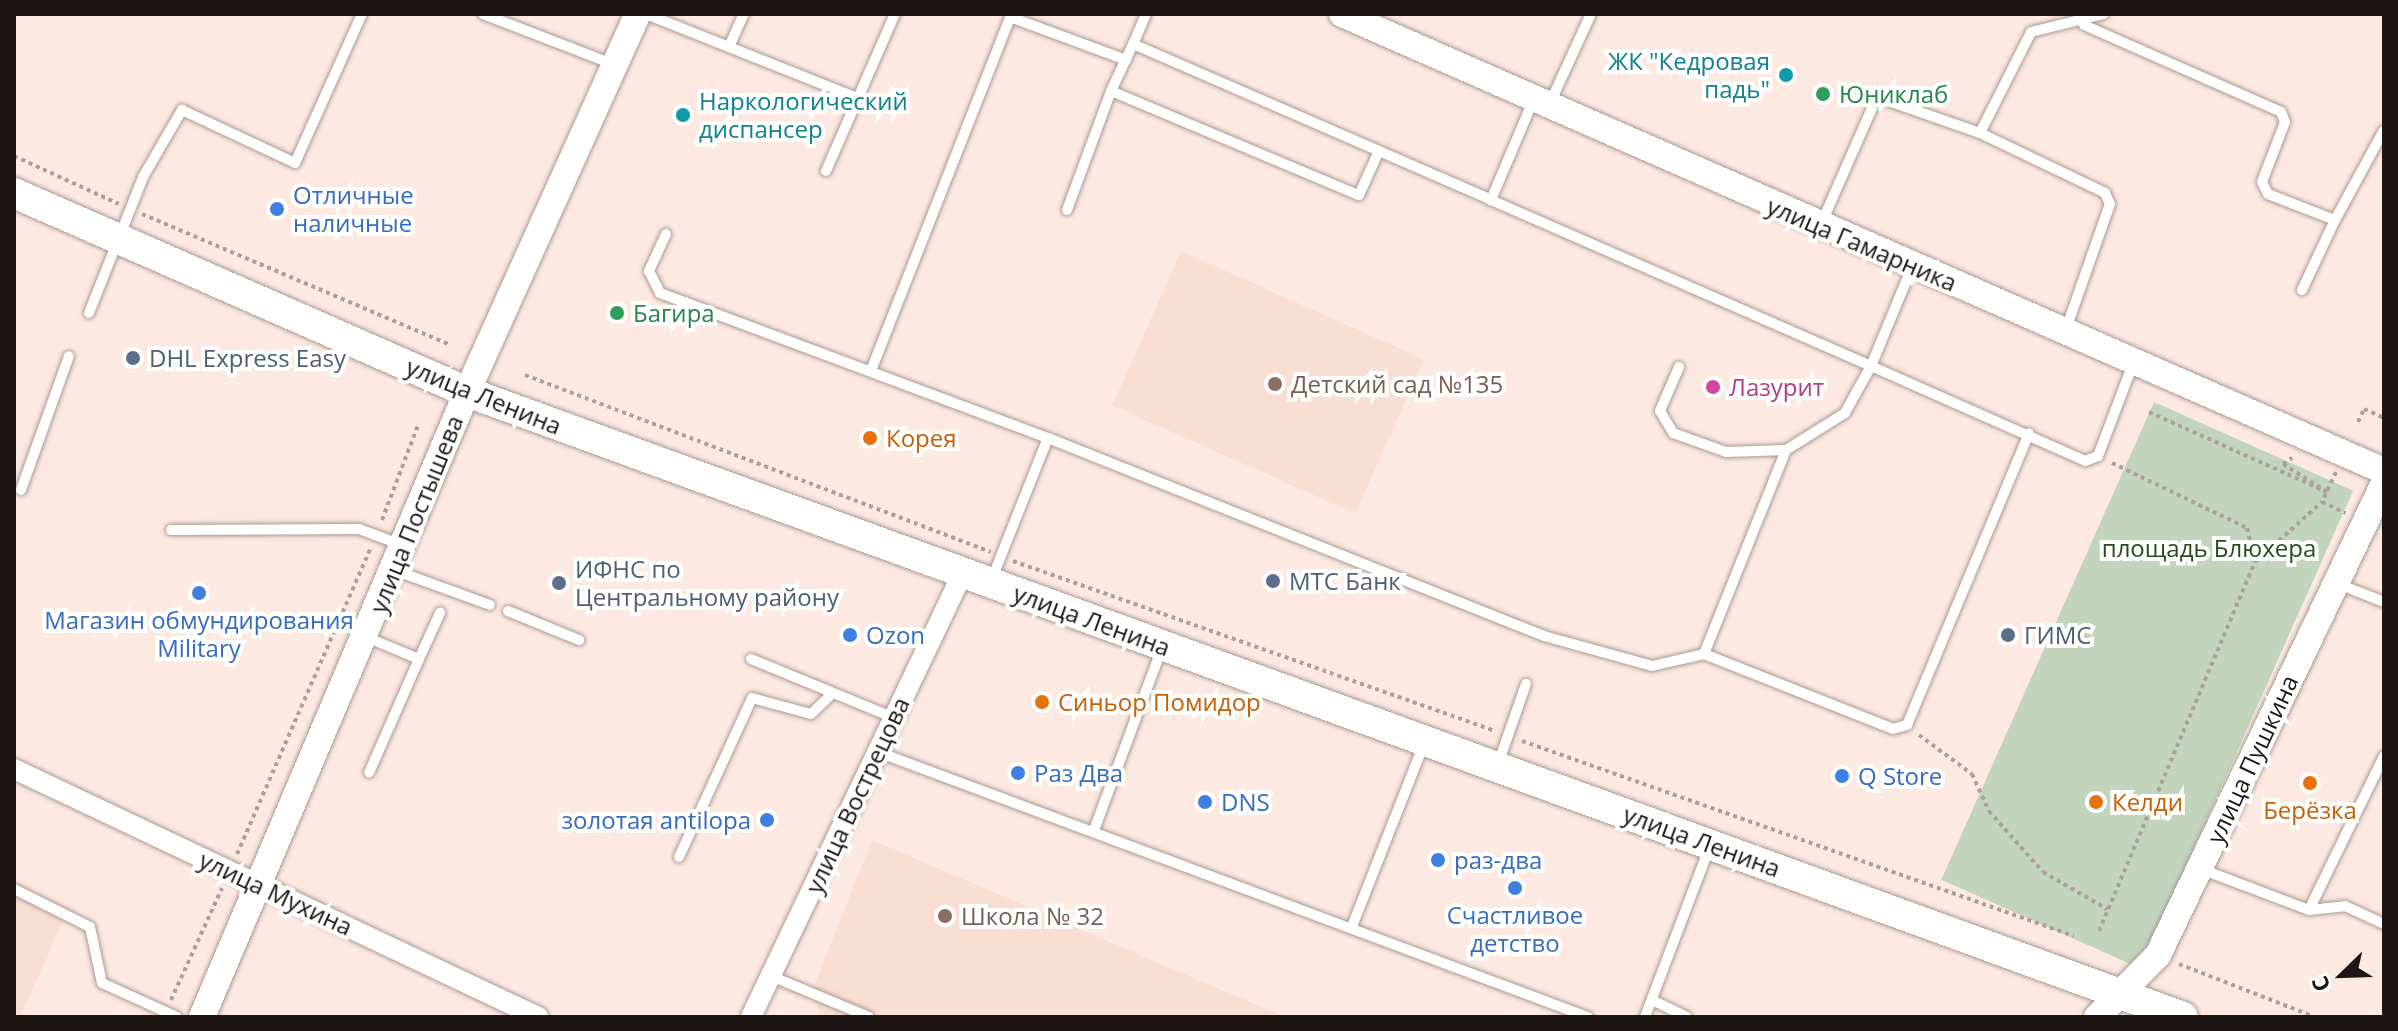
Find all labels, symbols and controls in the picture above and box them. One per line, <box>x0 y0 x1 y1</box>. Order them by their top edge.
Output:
place label: ЖК "Кедровая падь" <box>1608 47 1770 103</box>
marker: ЖК "Кедровая падь" <box>1777 66 1795 84</box>
place label: Юниклаб <box>1839 80 1948 108</box>
marker: Юниклаб <box>1814 85 1832 103</box>
place label: Наркологический диспансер <box>699 87 908 143</box>
marker: Наркологический диспансер <box>674 106 692 124</box>
place label: Отличные наличные <box>293 181 414 237</box>
street label: улица Гамарника <box>1763 191 1961 297</box>
marker: Отличные наличные <box>268 200 286 218</box>
place label: Багира <box>633 299 715 327</box>
marker: Багира <box>608 304 626 322</box>
place label: DHL Express Easy <box>149 344 346 372</box>
marker: DHL Express Easy <box>124 349 142 367</box>
street label: улица Ленина <box>402 352 566 440</box>
place label: Детский сад №135 <box>1291 370 1503 398</box>
place label: Лазурит <box>1729 373 1824 401</box>
marker: Детский сад №135 <box>1266 375 1284 393</box>
marker: Лазурит <box>1704 378 1722 396</box>
street label: улица Постышева <box>363 411 469 617</box>
place label: Корея <box>886 424 957 452</box>
marker: Корея <box>861 429 879 447</box>
park label: площадь Блюхера <box>2102 534 2316 562</box>
place label: ИФНС по Центральному району <box>575 555 839 611</box>
place label: МТС Банк <box>1289 567 1401 595</box>
marker: МТС Банк <box>1264 572 1282 590</box>
marker: ИФНС по Центральному району <box>550 574 568 592</box>
street label: улица Ленина <box>1010 578 1174 662</box>
marker: Магазин обмундирования Military <box>190 584 208 602</box>
place label: Магазин обмундирования Military <box>44 606 354 662</box>
place label: Ozon <box>866 621 925 649</box>
place label: ГИМС <box>2024 621 2091 649</box>
marker: Ozon <box>841 626 859 644</box>
marker: ГИМС <box>1999 626 2017 644</box>
street label: улица Пушкина <box>2200 670 2304 848</box>
place label: Синьор Помидор <box>1058 688 1261 716</box>
street label: улица Вострецова <box>799 692 915 898</box>
marker: Синьор Помидор <box>1033 693 1051 711</box>
place label: Раз Два <box>1034 759 1123 787</box>
place label: Q Store <box>1858 762 1942 790</box>
marker: Раз Два <box>1009 764 1027 782</box>
marker: Q Store <box>1833 767 1851 785</box>
marker: Берёзка <box>2301 774 2319 792</box>
place label: DNS <box>1221 788 1270 816</box>
place label: Келди <box>2112 788 2183 816</box>
marker: DNS <box>1196 793 1214 811</box>
marker: Келди <box>2087 793 2105 811</box>
place label: Берёзка <box>2263 796 2357 824</box>
street label: улица Ленина <box>1620 799 1784 883</box>
place label: золотая antilopa <box>561 806 751 834</box>
marker: золотая antilopa <box>758 811 776 829</box>
street label: улица Мухина <box>195 845 357 941</box>
place label: раз-два <box>1454 846 1542 874</box>
marker: раз-два <box>1429 851 1447 869</box>
marker: Счастливое детство <box>1506 879 1524 897</box>
place label: Счастливое детство <box>1447 901 1583 957</box>
place label: Школа № 32 <box>961 902 1104 930</box>
marker: Школа № 32 <box>936 907 954 925</box>
north arrow <box>2302 935 2382 1015</box>
text: С <box>2303 972 2336 997</box>

